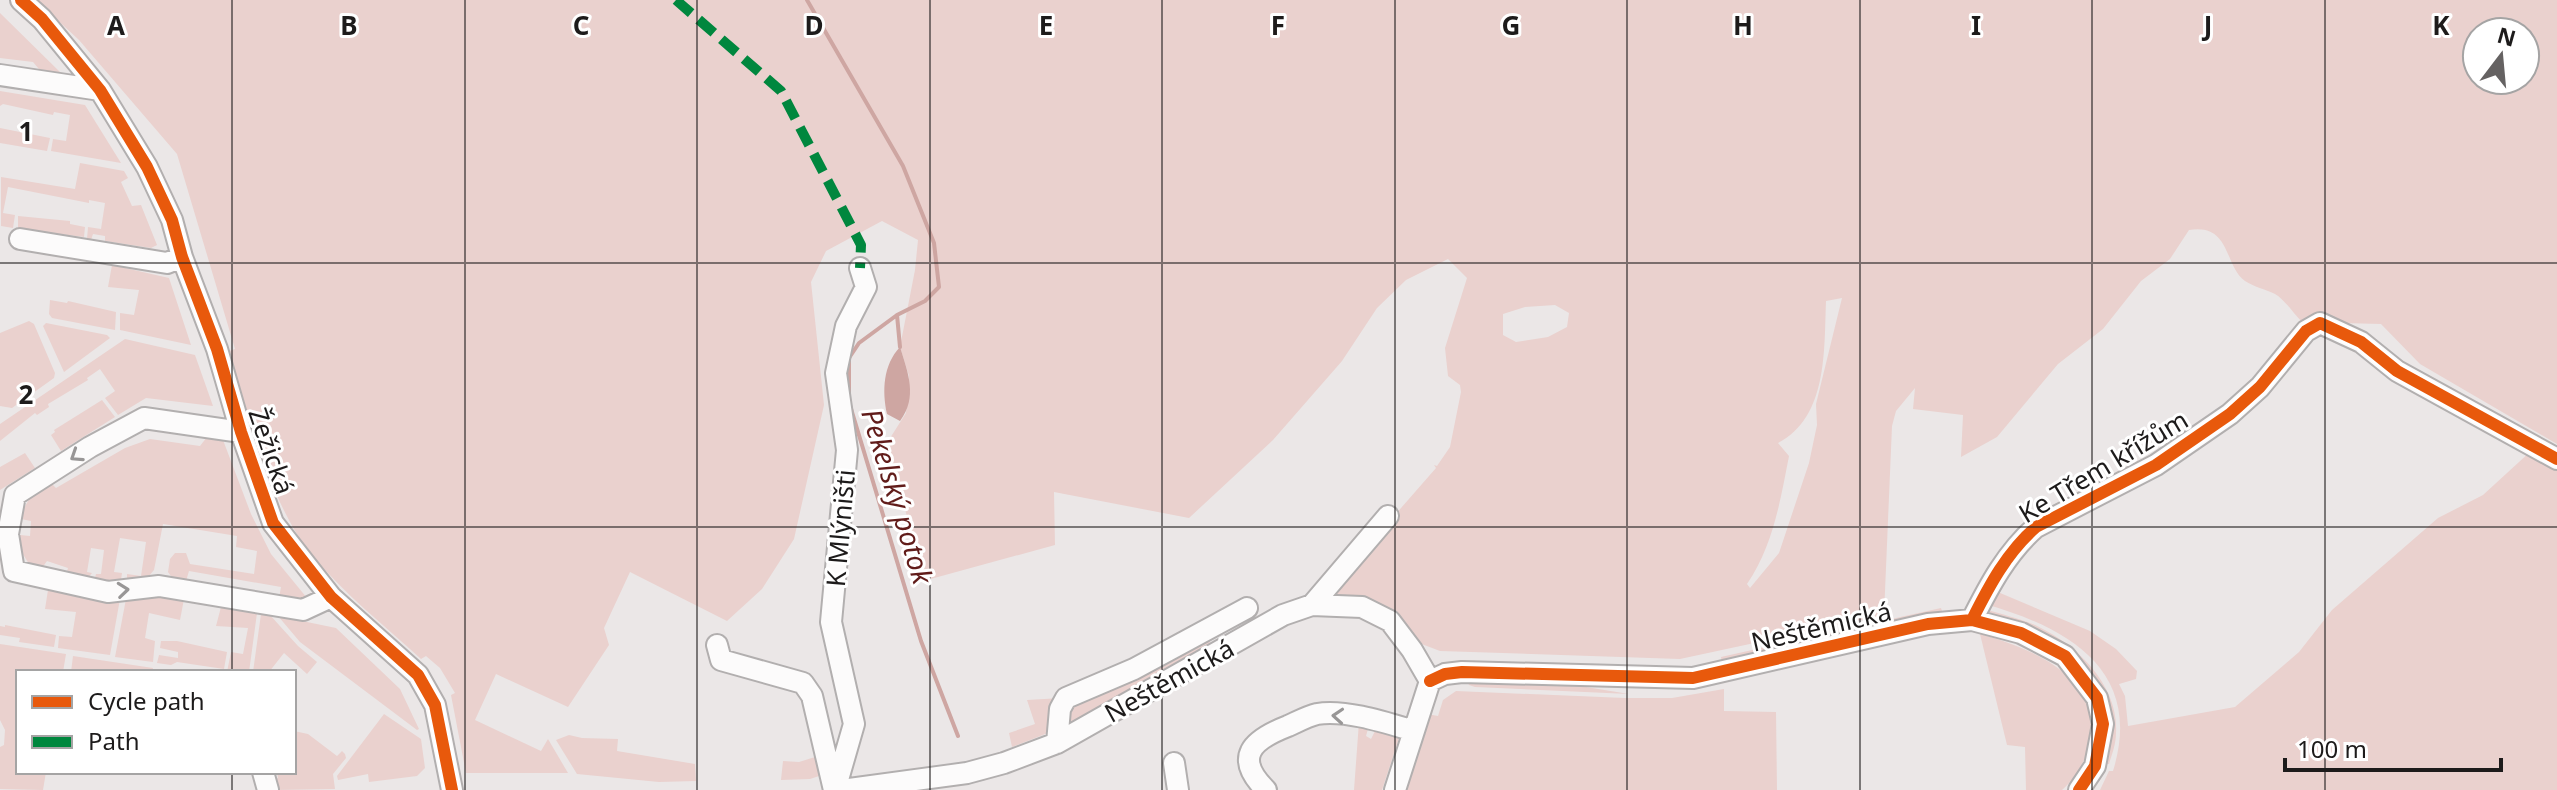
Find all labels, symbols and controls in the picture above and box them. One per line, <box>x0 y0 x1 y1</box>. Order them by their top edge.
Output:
text: A <box>107 7 125 43</box>
text: B <box>340 7 358 43</box>
text: C <box>573 7 589 43</box>
text: D <box>804 7 824 43</box>
text: E <box>1039 7 1053 43</box>
text: F <box>1271 7 1285 43</box>
text: G <box>1502 7 1520 43</box>
text: H <box>1733 7 1753 43</box>
text: I <box>1971 7 1981 43</box>
text: J <box>2202 7 2212 43</box>
text: K <box>2432 7 2450 43</box>
north arrow <box>2461 16 2541 96</box>
text: N <box>2494 19 2520 53</box>
text: 1 <box>19 113 33 149</box>
text: 2 <box>19 376 34 412</box>
street label: Ke Třem křížům <box>2012 401 2194 531</box>
street label: Žežická <box>240 403 304 499</box>
water label: Pekelský potok <box>853 404 943 589</box>
one-way arrow <box>70 447 85 462</box>
street label: K Mlýništi <box>817 468 863 588</box>
one-way arrow <box>117 582 130 599</box>
street label: Neštěmická <box>1747 592 1895 660</box>
street label: Neštěmická <box>1098 630 1240 730</box>
legend <box>16 670 296 774</box>
text: Cycle path <box>88 684 205 717</box>
one-way arrow <box>1331 708 1344 725</box>
scale bar <box>2285 722 2501 772</box>
text: Path <box>88 724 139 757</box>
text: 100 m <box>2297 732 2367 765</box>

